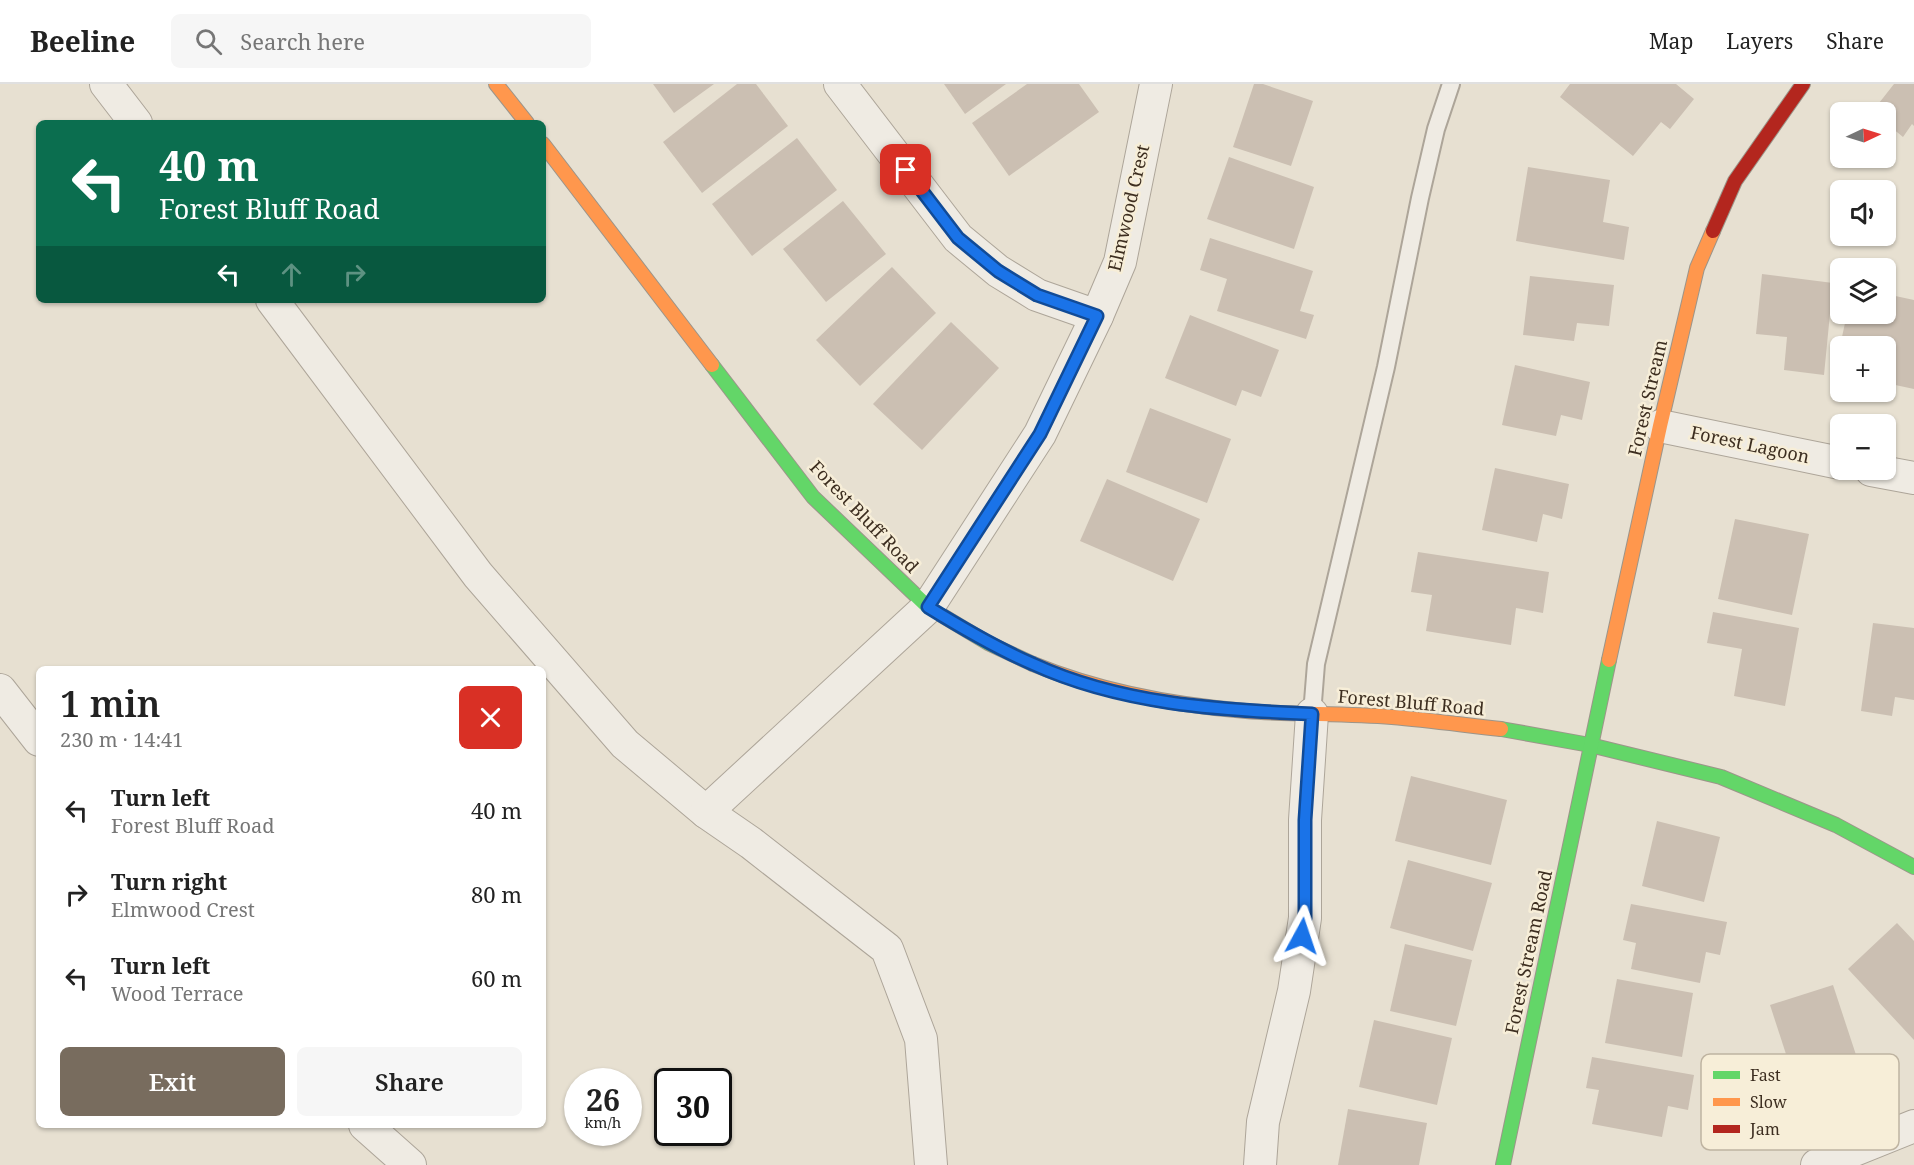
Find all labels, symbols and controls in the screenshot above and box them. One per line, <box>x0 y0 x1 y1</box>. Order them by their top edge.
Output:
search box <box>171 14 591 68</box>
text: Beeline <box>30 22 135 60</box>
icon: search <box>192 25 225 58</box>
text: Search here <box>240 26 365 56</box>
text: Map <box>1649 27 1693 55</box>
text: Layers <box>1726 27 1793 55</box>
text: Share <box>1826 27 1884 55</box>
north arrow <box>1830 102 1896 168</box>
map controls <box>1830 102 1896 480</box>
text: 40 m <box>159 136 259 193</box>
street label: Elmwood Crest <box>1102 142 1154 274</box>
icon: left <box>60 144 138 222</box>
pin <box>880 144 931 195</box>
icon: arrive <box>889 153 922 186</box>
button: sound <box>1830 180 1896 246</box>
text: Forest Bluff Road <box>159 190 380 227</box>
icon: left <box>212 258 245 291</box>
icon: ahead <box>275 258 308 291</box>
icon: right <box>338 258 371 291</box>
button: layers <box>1830 258 1896 324</box>
button: + <box>1830 336 1896 402</box>
street label: Forest Stream <box>1622 337 1672 458</box>
button: − <box>1830 414 1896 480</box>
street label: Forest Lagoon <box>1689 420 1812 468</box>
street label: Forest Bluff Road <box>805 455 924 578</box>
text: 1 min <box>60 679 161 728</box>
street label: Forest Bluff Road <box>1337 684 1485 720</box>
button: close <box>459 686 522 749</box>
text: 230 m · 14:41 <box>60 726 183 753</box>
text: Turn left <box>111 782 210 812</box>
icon: left <box>60 794 93 827</box>
text: 40 m <box>471 795 522 825</box>
text: Forest Bluff Road <box>111 812 274 839</box>
text: Turn right <box>111 866 227 896</box>
street label: Forest Stream Road <box>1499 868 1557 1036</box>
icon: right <box>60 878 93 911</box>
text: 80 m <box>471 879 522 909</box>
text: Elmwood Crest <box>111 896 255 923</box>
position arrow <box>1270 904 1334 968</box>
text: Turn left <box>111 950 210 980</box>
icon: left <box>60 962 93 995</box>
text: 60 m <box>471 963 522 993</box>
text: Wood Terrace <box>111 980 244 1007</box>
button: Exit <box>60 1047 285 1116</box>
button: Share <box>297 1047 522 1116</box>
legend <box>1701 1054 1899 1150</box>
text: Fast <box>1750 1064 1781 1086</box>
speed limit sign: 30 <box>654 1068 732 1146</box>
text: 26 <box>586 1079 620 1120</box>
text: Slow <box>1750 1091 1787 1113</box>
text: km/h <box>585 1112 621 1132</box>
text: Jam <box>1749 1118 1780 1140</box>

